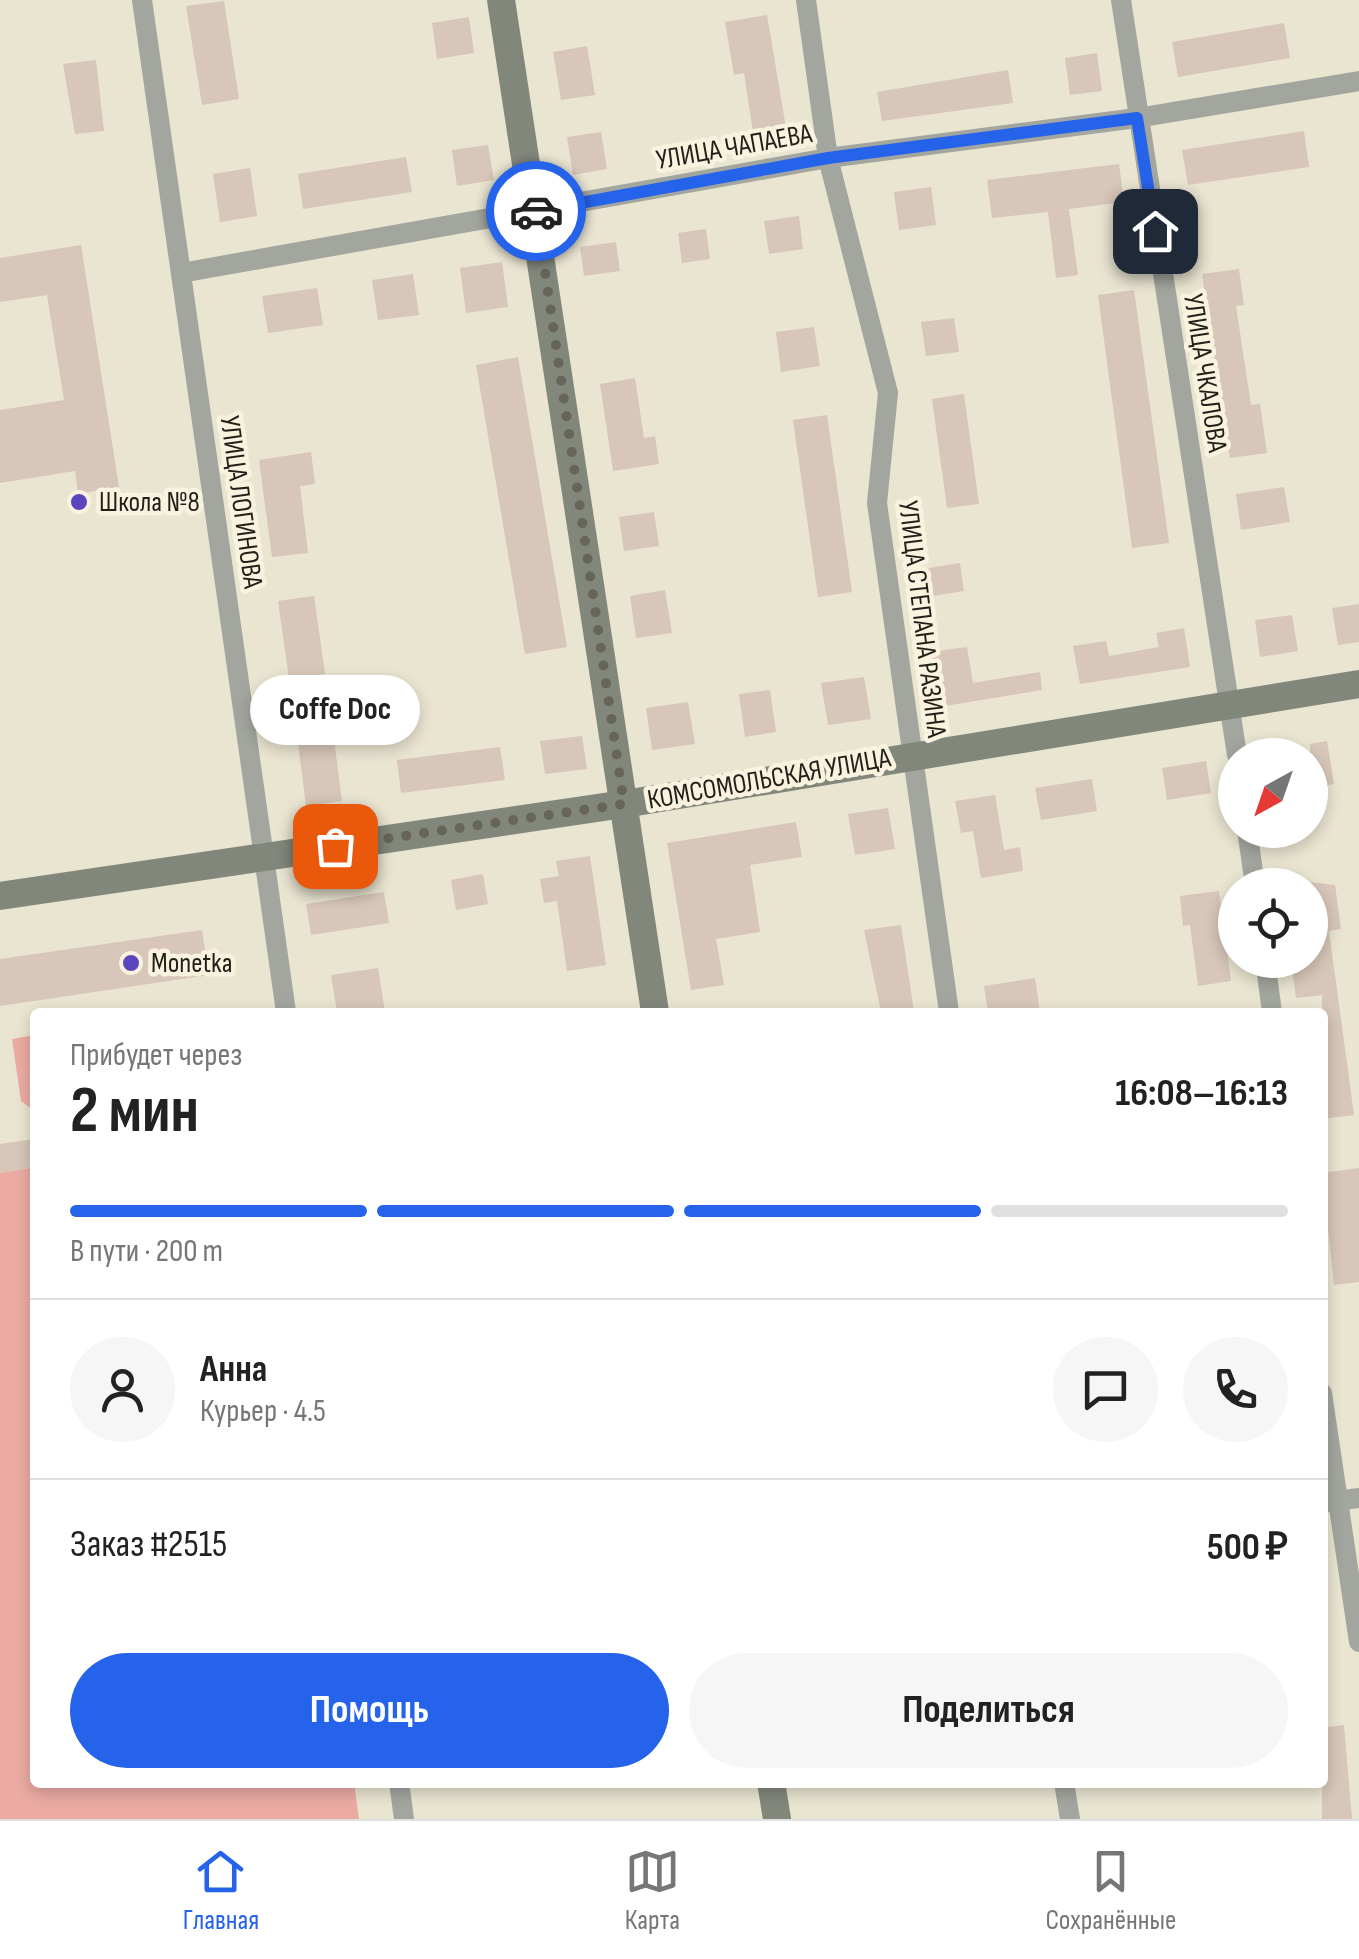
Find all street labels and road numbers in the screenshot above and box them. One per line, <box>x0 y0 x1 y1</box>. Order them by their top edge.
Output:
street label: УЛИЦА ЧАПАЕВА <box>654 117 815 177</box>
street label: УЛИЦА ЧКАЛОВА <box>1176 291 1234 456</box>
street label: УЛИЦА ЛОГИНОВА <box>213 414 270 591</box>
street label: УЛИЦА СТЕПАНА РАЗИНА <box>891 499 953 740</box>
street label: КОМСОМОЛЬСКАЯ УЛИЦА <box>645 741 894 817</box>

